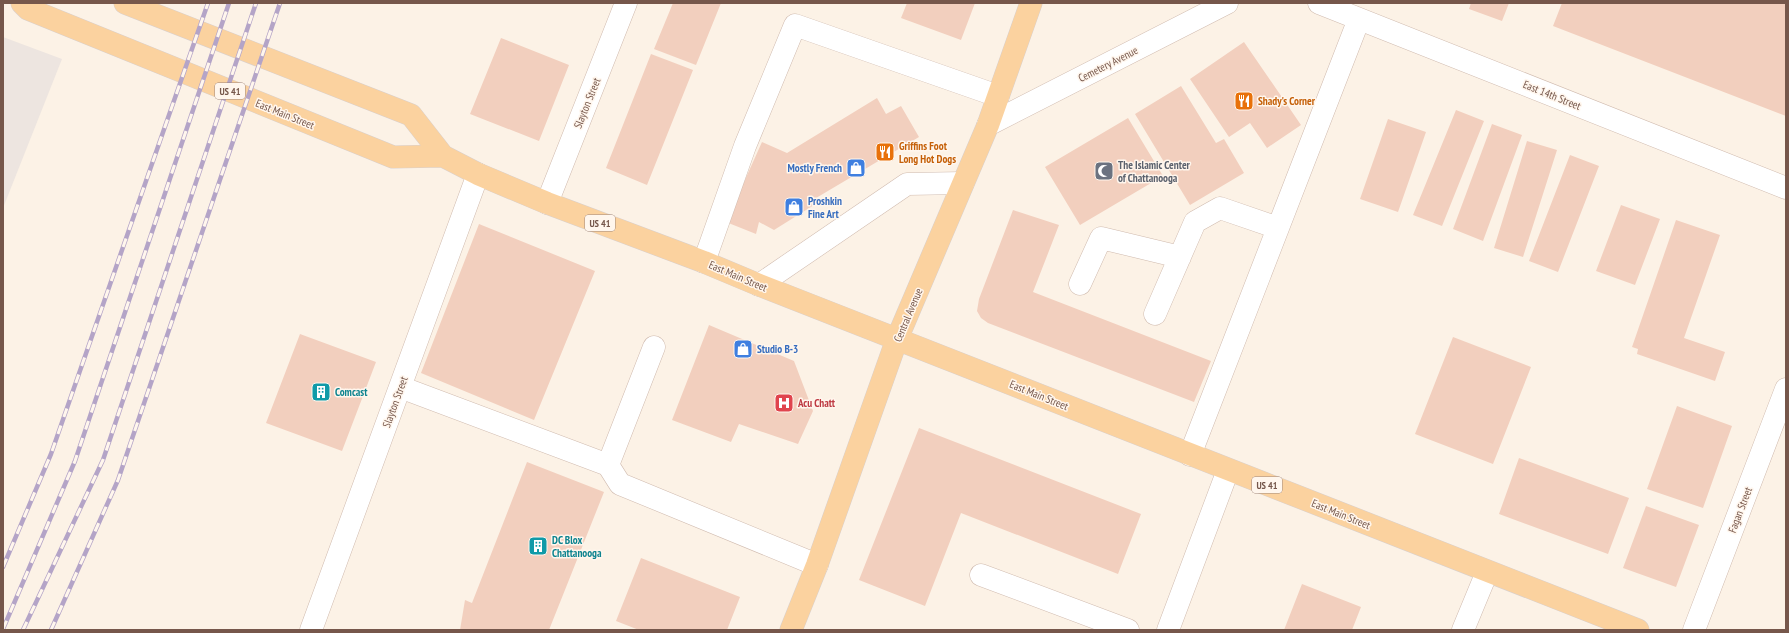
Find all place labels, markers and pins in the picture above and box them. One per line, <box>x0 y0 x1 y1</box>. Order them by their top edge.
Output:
restaurant icon: Shady's Corner <box>1233 90 1255 112</box>
place label: Shady's Corner <box>1258 94 1316 108</box>
place label: Griffins Foot Long Hot Dogs <box>899 139 956 166</box>
restaurant icon: Griffins Foot Long Hot Dogs <box>874 141 896 163</box>
shop icon: Mostly French <box>845 157 867 179</box>
place label: The Islamic Center of Chattanooga <box>1118 158 1191 185</box>
mosque icon: The Islamic Center of Chattanooga <box>1093 160 1115 182</box>
place label: Mostly French <box>787 161 842 175</box>
place label: Proshkin Fine Art <box>808 194 842 221</box>
shop icon: Proshkin Fine Art <box>783 196 805 218</box>
shop icon: Studio B-3 <box>732 338 754 360</box>
place label: Studio B-3 <box>757 342 798 356</box>
building icon: Comcast <box>310 381 332 403</box>
place label: Comcast <box>335 385 368 399</box>
hospital icon: Acu Chatt <box>773 392 795 414</box>
place label: Acu Chatt <box>797 396 836 410</box>
place label: DC Blox Chattanooga <box>552 533 602 560</box>
building icon: DC Blox Chattanooga <box>527 535 549 557</box>

